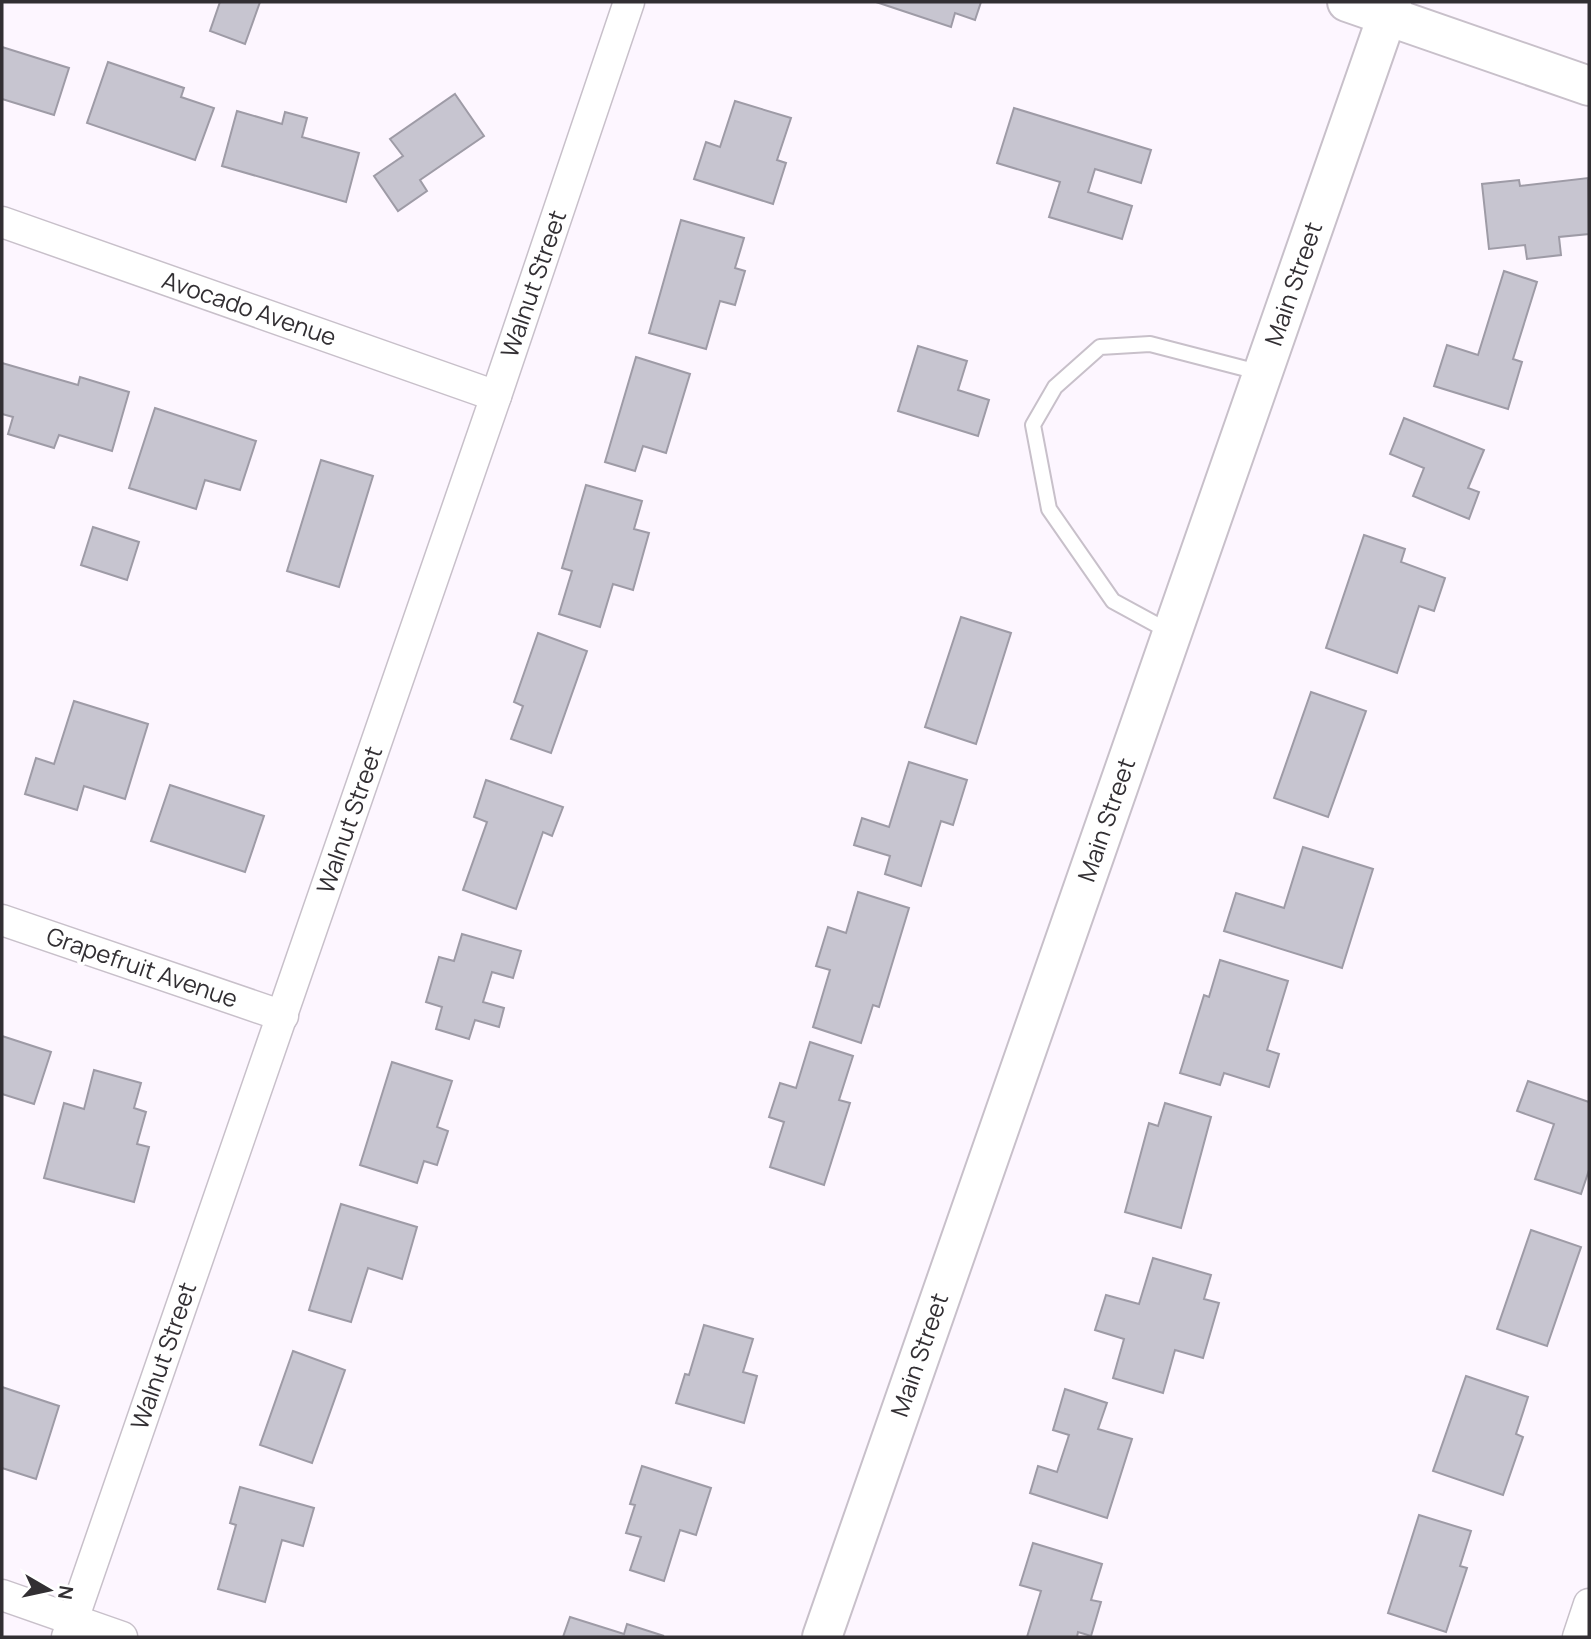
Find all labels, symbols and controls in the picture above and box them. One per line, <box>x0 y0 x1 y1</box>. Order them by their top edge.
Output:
street label: Walnut Street <box>492 205 573 362</box>
street label: Main Street <box>1256 217 1329 350</box>
street label: Avocado Avenue <box>158 262 341 353</box>
street label: Walnut Street <box>308 741 389 898</box>
street label: Main Street <box>1069 753 1142 886</box>
street label: Grapefruit Avenue <box>42 918 243 1015</box>
street label: Walnut Street <box>122 1277 203 1434</box>
street label: Main Street <box>882 1288 955 1421</box>
north arrow <box>14 1555 84 1625</box>
text: N <box>52 1584 80 1601</box>

